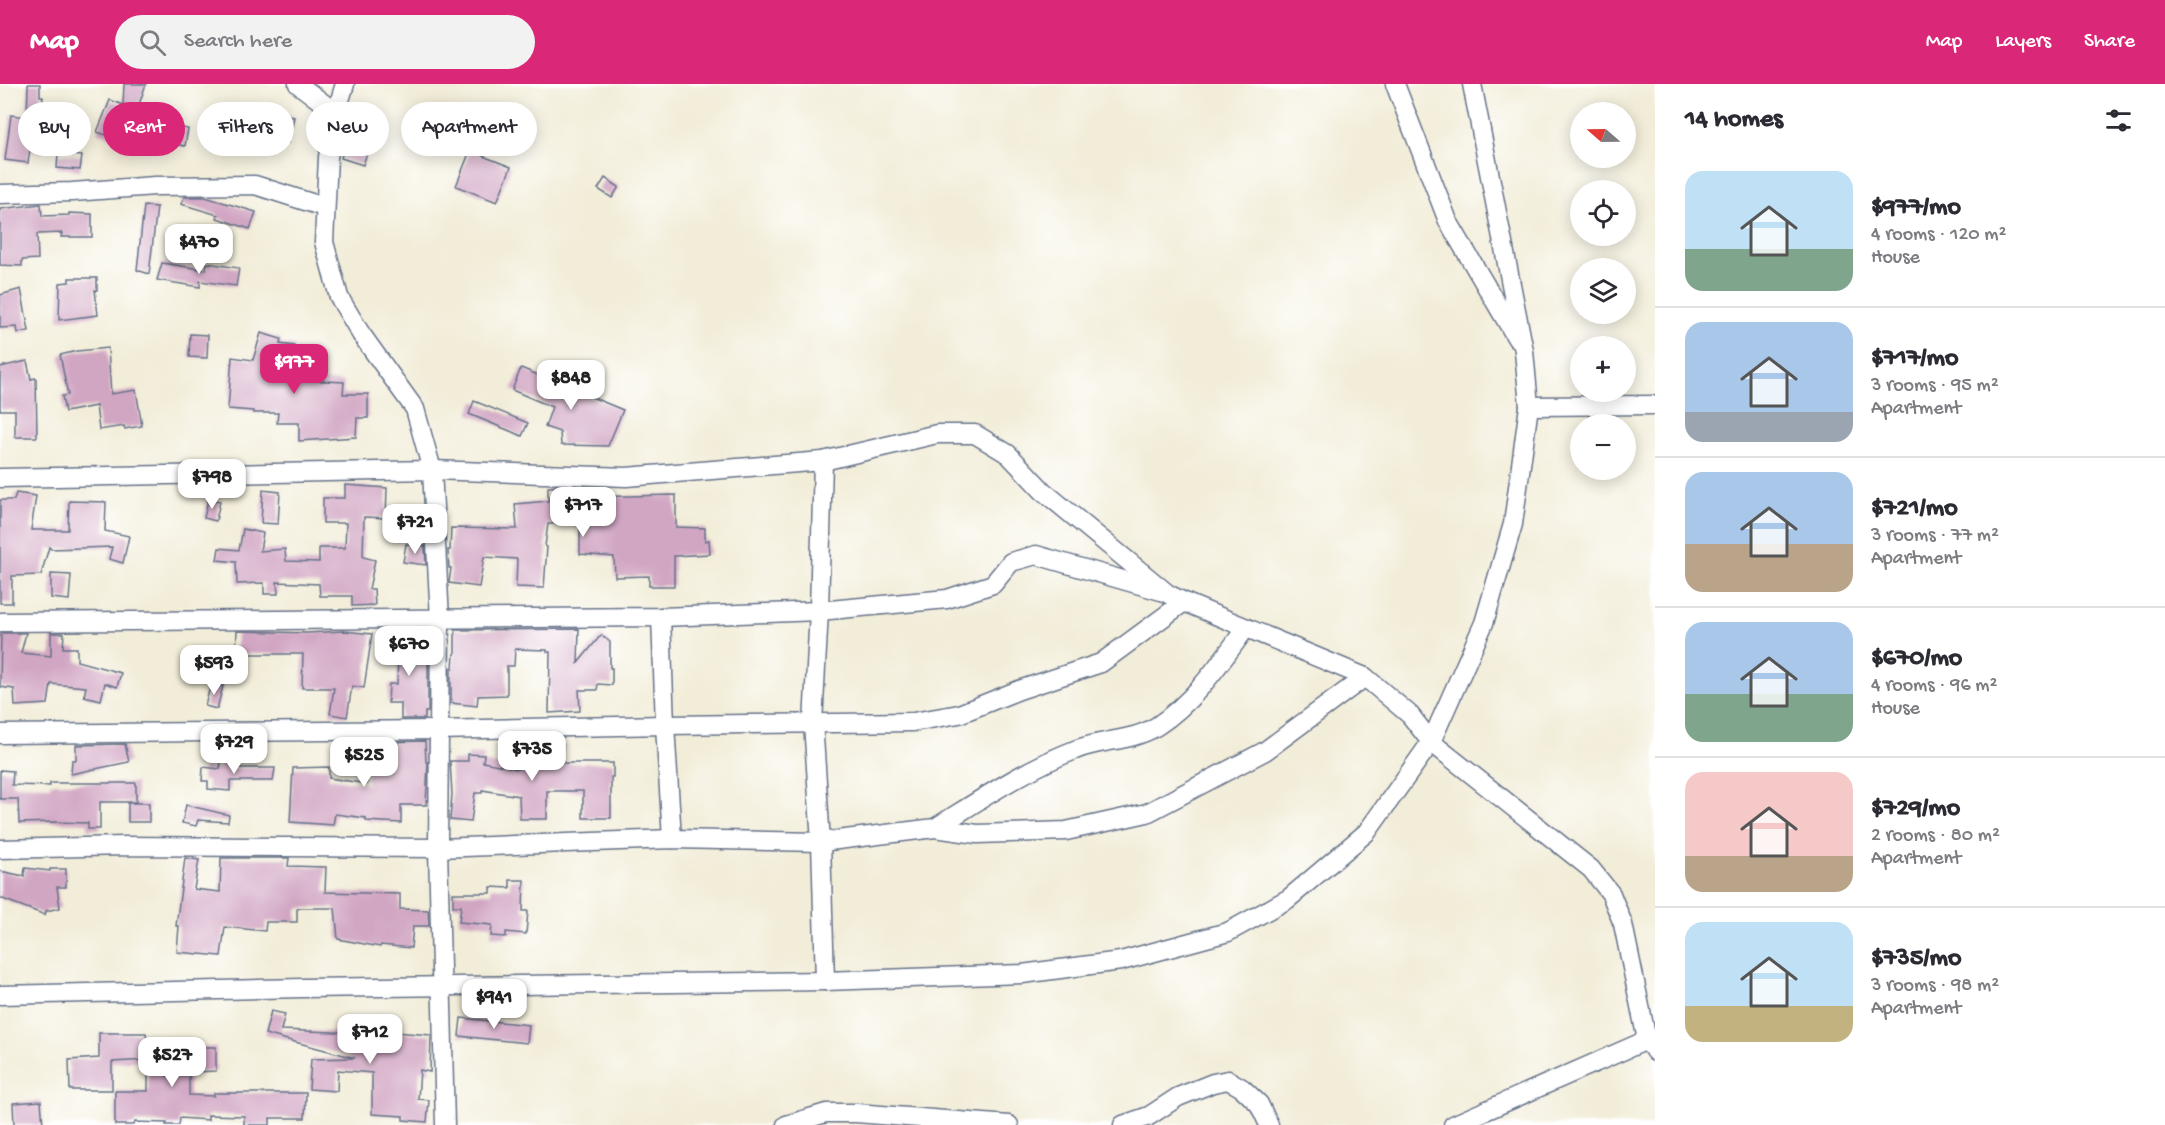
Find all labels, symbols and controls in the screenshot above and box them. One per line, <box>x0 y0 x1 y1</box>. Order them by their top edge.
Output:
search box <box>115 15 535 69</box>
text: Map <box>30 26 79 59</box>
icon: search <box>136 26 169 59</box>
text: Search here <box>184 29 292 55</box>
text: Map <box>1926 30 1962 55</box>
text: Layers <box>1995 30 2051 55</box>
text: Share <box>2084 30 2135 55</box>
chip: Buy <box>18 102 91 156</box>
chip: Rent <box>103 102 185 156</box>
chip: Filters <box>197 102 294 156</box>
chip: New <box>306 102 389 156</box>
chip: Apartment <box>401 102 537 156</box>
north arrow <box>1570 102 1636 168</box>
map controls <box>1570 102 1636 480</box>
icon: filters <box>2102 104 2135 137</box>
text: 14 homes <box>1685 105 1783 136</box>
button: locate <box>1570 180 1636 246</box>
text: $977/mo <box>1871 193 1961 224</box>
icon: home <box>1733 195 1805 267</box>
pin: $470 <box>163 224 235 275</box>
text: 4 rooms · 120 m² <box>1871 224 2006 247</box>
text: $470 <box>179 232 219 255</box>
text: House <box>1871 247 1920 270</box>
button: layers <box>1570 258 1636 324</box>
button: + <box>1570 336 1636 402</box>
pin: $977 <box>258 344 330 395</box>
text: $717/mo <box>1871 344 1958 375</box>
icon: home <box>1733 346 1805 418</box>
text: $977 <box>274 352 314 375</box>
pin: $848 <box>535 360 607 411</box>
text: $848 <box>551 368 591 391</box>
text: 3 rooms · 95 m² <box>1871 375 1999 398</box>
text: Apartment <box>1871 398 1961 421</box>
button: − <box>1570 414 1636 480</box>
pin: $798 <box>176 459 248 510</box>
text: $798 <box>192 467 232 490</box>
pin: $717 <box>547 487 619 538</box>
text: $721/mo <box>1871 494 1958 525</box>
text: $717 <box>564 495 602 518</box>
icon: home <box>1733 496 1805 568</box>
pin: $721 <box>379 504 451 555</box>
text: $721 <box>396 512 434 535</box>
text: 3 rooms · 77 m² <box>1871 525 1999 548</box>
text: Apartment <box>1871 548 1961 571</box>
pin: $670 <box>373 626 445 677</box>
text: $670 <box>389 634 429 657</box>
text: $670/mo <box>1871 644 1962 675</box>
pin: $593 <box>178 645 250 696</box>
icon: home <box>1733 646 1805 718</box>
text: $593 <box>194 653 234 676</box>
text: 4 rooms · 96 m² <box>1871 675 1997 698</box>
text: House <box>1871 698 1920 721</box>
pin: $729 <box>198 724 270 775</box>
pin: $735 <box>496 731 568 782</box>
text: $729 <box>214 732 254 755</box>
pin: $525 <box>328 737 400 788</box>
text: $735 <box>512 739 552 762</box>
text: $525 <box>344 745 384 768</box>
text: $729/mo <box>1871 794 1960 825</box>
icon: home <box>1733 796 1805 868</box>
text: 2 rooms · 80 m² <box>1871 825 2000 848</box>
text: Apartment <box>1871 848 1961 871</box>
text: $735/mo <box>1871 944 1962 975</box>
icon: home <box>1733 946 1805 1018</box>
text: 3 rooms · 98 m² <box>1871 975 1999 998</box>
pin: $941 <box>458 979 530 1030</box>
text: $941 <box>476 987 512 1010</box>
text: Apartment <box>1871 998 1961 1021</box>
pin: $712 <box>334 1014 406 1065</box>
text: $712 <box>351 1022 389 1045</box>
pin: $527 <box>136 1037 208 1088</box>
text: $527 <box>152 1045 192 1068</box>

